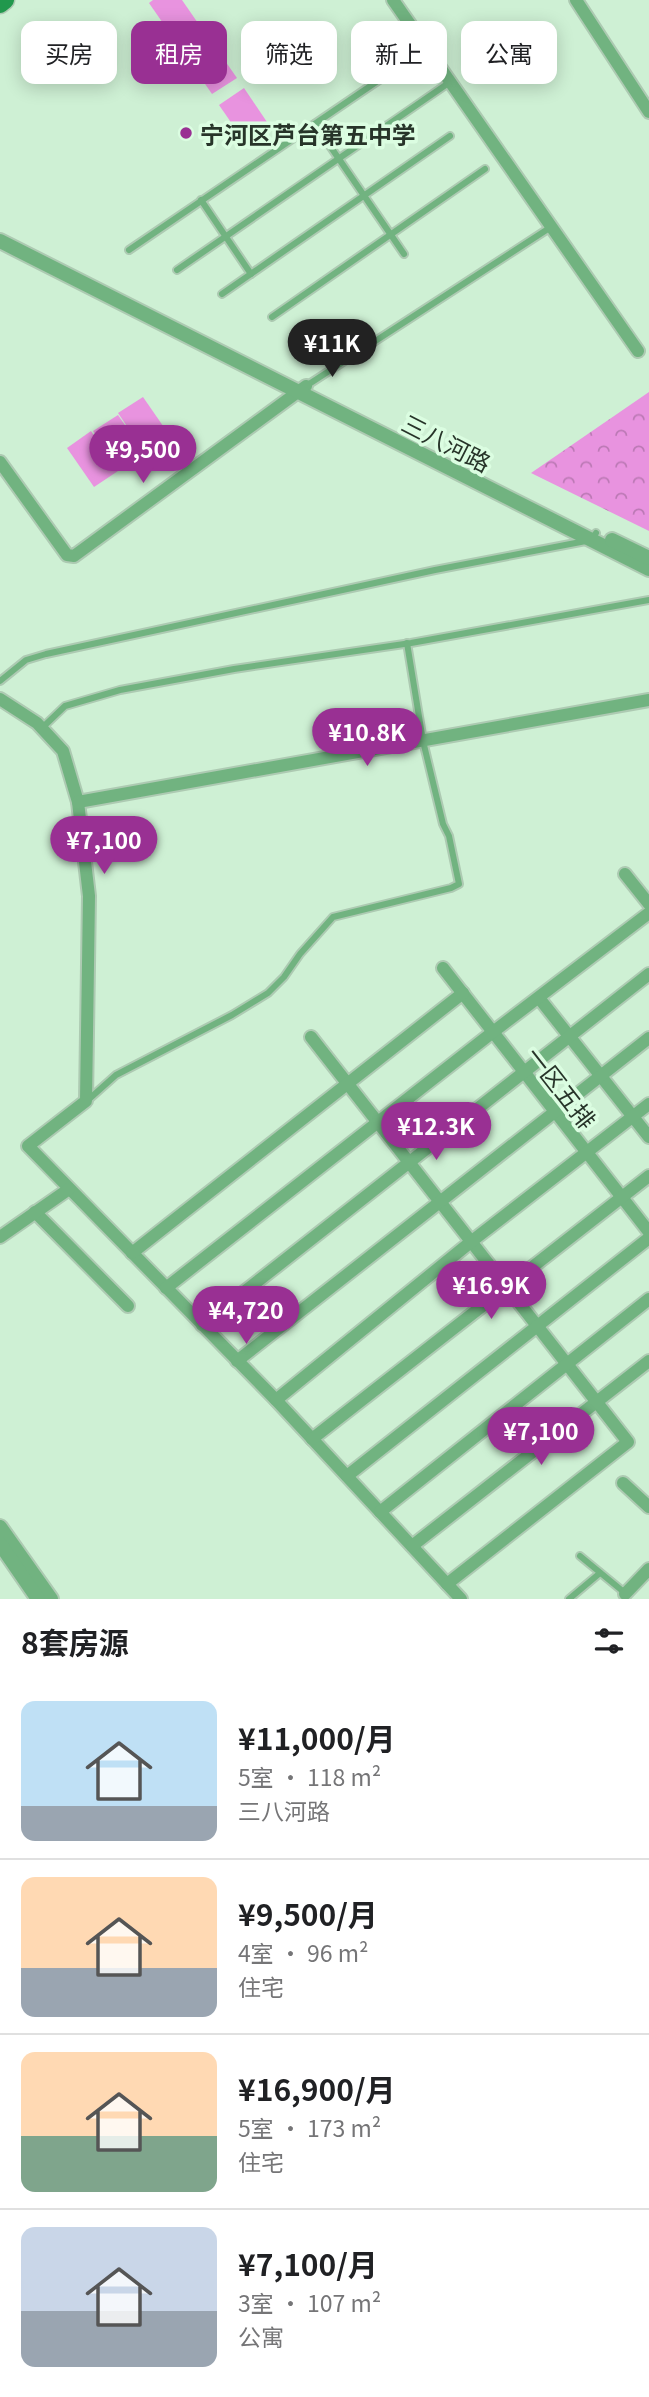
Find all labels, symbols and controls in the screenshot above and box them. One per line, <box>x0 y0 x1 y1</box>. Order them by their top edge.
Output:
chip: 买房 <box>21 21 117 84</box>
chip: 租房 <box>131 21 227 84</box>
chip: 筛选 <box>241 21 337 84</box>
chip: 新上 <box>351 21 447 84</box>
chip: 公寓 <box>461 21 557 84</box>
place label: 宁河区芦台第五中学 <box>200 116 416 151</box>
marker: 宁河区芦台第五中学 <box>178 125 194 141</box>
pin: ¥11K <box>291 320 373 379</box>
text: ¥11K <box>304 325 360 359</box>
street label: 三八河路 <box>396 405 498 479</box>
pin: ¥9,500 <box>86 426 200 485</box>
text: ¥9,500 <box>105 431 181 465</box>
pin: ¥10.8K <box>310 708 424 768</box>
text: ¥10.8K <box>328 714 406 748</box>
pin: ¥7,100 <box>47 816 161 876</box>
text: ¥7,100 <box>66 822 142 856</box>
street label: 一区五排 <box>519 1038 605 1136</box>
pin: ¥12.3K <box>379 1102 493 1162</box>
text: ¥12.3K <box>397 1108 475 1142</box>
pin: ¥16.9K <box>434 1262 548 1321</box>
text: ¥16.9K <box>452 1267 530 1301</box>
pin: ¥4,720 <box>189 1286 303 1346</box>
text: ¥4,720 <box>208 1292 284 1326</box>
pin: ¥7,100 <box>484 1408 598 1467</box>
text: ¥7,100 <box>503 1413 579 1447</box>
text: 8套房源 <box>21 1619 129 1663</box>
icon: filters <box>590 1622 628 1660</box>
text: ¥11,000/月 <box>238 1715 396 1759</box>
icon: home <box>77 1729 161 1813</box>
text: 5室 · 118 m² <box>238 1759 381 1793</box>
text: 三八河路 <box>238 1793 330 1827</box>
text: ¥9,500/月 <box>238 1891 378 1935</box>
icon: home <box>77 1905 161 1989</box>
text: 4室 · 96 m² <box>238 1935 369 1969</box>
text: 住宅 <box>238 1969 284 2003</box>
text: ¥16,900/月 <box>238 2066 396 2110</box>
icon: home <box>77 2080 161 2164</box>
text: 5室 · 173 m² <box>238 2110 381 2144</box>
text: 住宅 <box>238 2144 284 2178</box>
text: ¥7,100/月 <box>238 2241 378 2285</box>
icon: home <box>77 2255 161 2339</box>
text: 3室 · 107 m² <box>238 2285 381 2319</box>
text: 公寓 <box>238 2319 284 2353</box>

